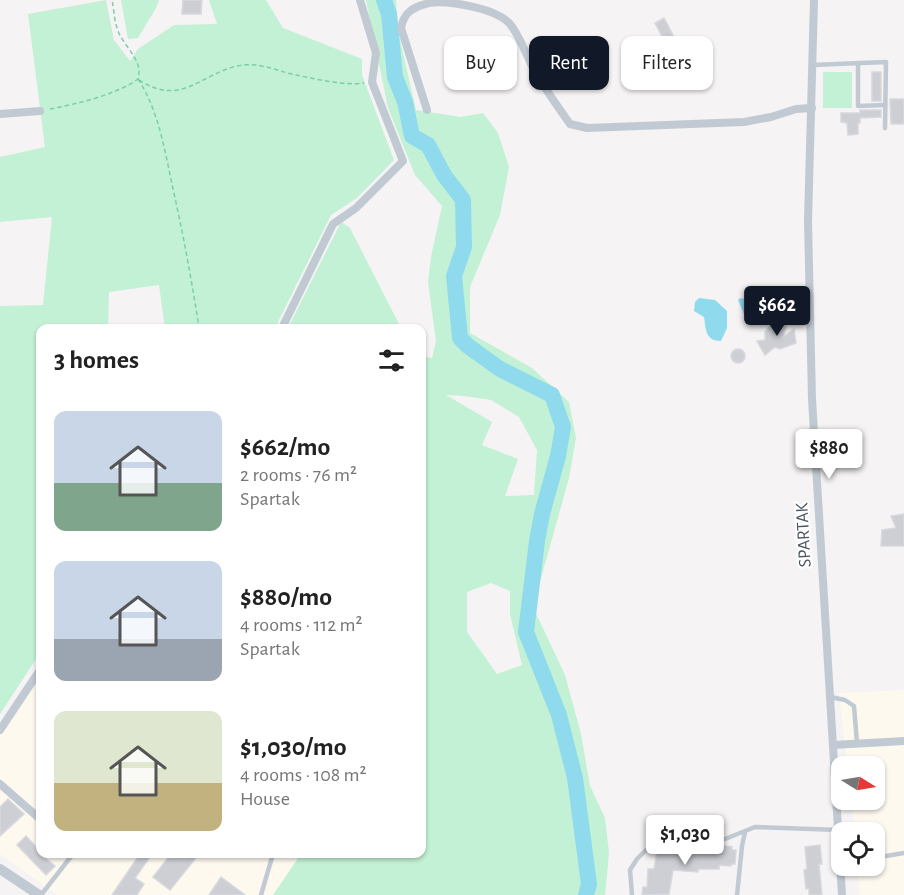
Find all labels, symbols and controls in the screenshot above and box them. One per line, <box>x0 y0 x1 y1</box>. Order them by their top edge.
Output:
chip: Buy <box>444 36 517 90</box>
chip: Rent <box>529 36 609 90</box>
chip: Filters <box>621 36 713 90</box>
pin: $662 <box>741 286 813 337</box>
text: $662 <box>758 295 796 315</box>
icon: filters <box>375 344 408 377</box>
text: 3 homes <box>54 347 139 373</box>
pin: $880 <box>793 429 865 480</box>
text: $662/mo <box>240 434 330 460</box>
icon: home <box>102 435 174 507</box>
text: $880 <box>809 438 849 458</box>
text: 2 rooms · 76 m² <box>240 465 357 485</box>
text: Spartak <box>240 489 300 509</box>
street label: SPARTAK <box>793 502 815 568</box>
text: $880/mo <box>240 584 332 610</box>
icon: home <box>102 585 174 657</box>
text: 4 rooms · 112 m² <box>240 615 363 635</box>
text: Spartak <box>240 639 300 659</box>
text: $1,030/mo <box>240 734 347 760</box>
icon: home <box>102 735 174 807</box>
north arrow <box>831 756 885 810</box>
map controls <box>831 756 885 876</box>
text: 4 rooms · 108 m² <box>240 765 367 785</box>
text: House <box>240 789 290 809</box>
pin: $1,030 <box>636 815 734 866</box>
button: locate <box>831 822 885 876</box>
text: $1,030 <box>660 824 710 844</box>

